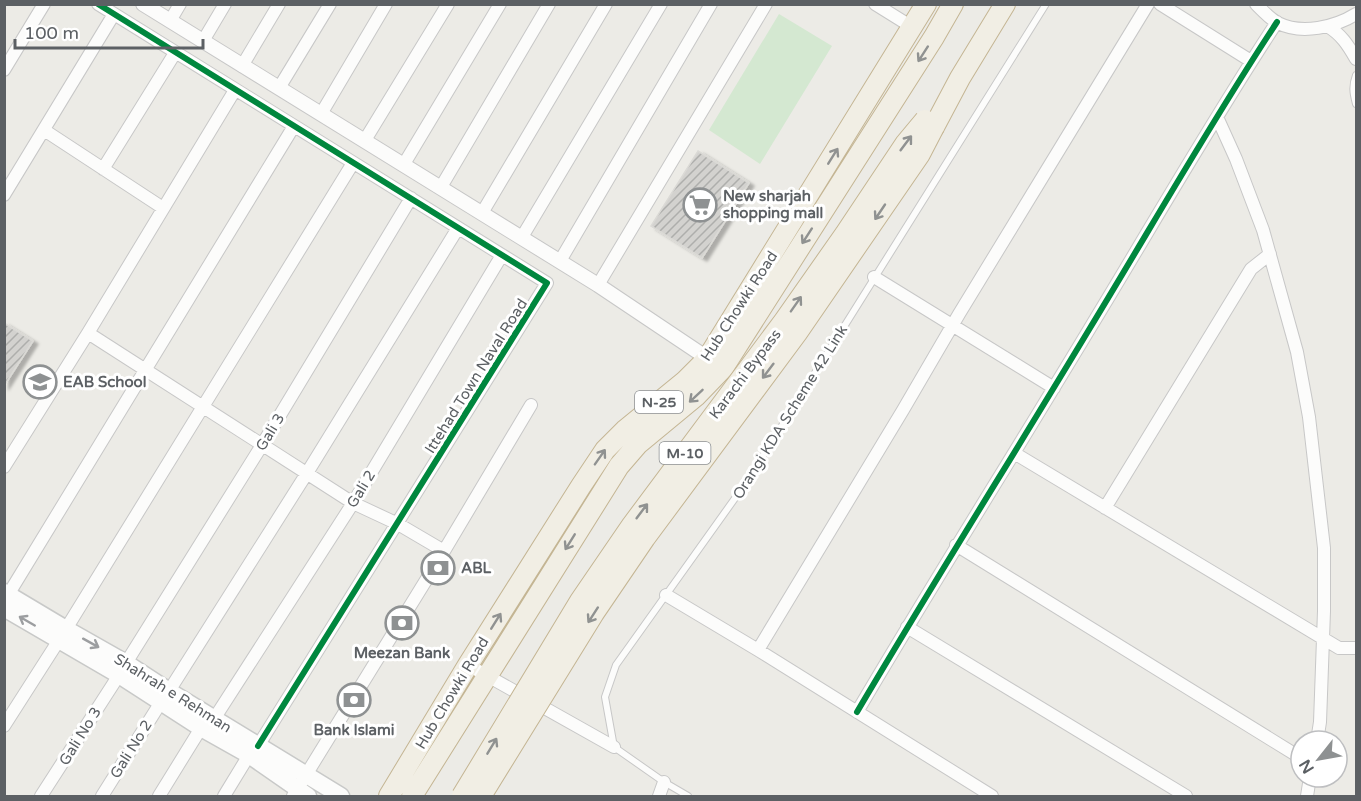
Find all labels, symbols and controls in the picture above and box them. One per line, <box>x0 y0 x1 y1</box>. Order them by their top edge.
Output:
scale bar <box>15 12 202 50</box>
text: 100 m <box>24 22 79 44</box>
one-way arrow <box>917 46 929 62</box>
one-way arrow <box>900 136 912 152</box>
one-way arrow <box>827 148 839 165</box>
supermarket icon: New sharjah shopping mall <box>682 187 718 223</box>
place label: New sharjah shopping mall <box>723 187 823 223</box>
one-way arrow <box>874 203 886 219</box>
one-way arrow <box>800 228 813 245</box>
street label: Hub Chowki Road <box>697 248 781 364</box>
street label: Ittehad Town Naval Road <box>421 295 531 457</box>
one-way arrow <box>790 297 802 313</box>
street label: Orangi KDA Scheme 42 Link <box>729 322 851 502</box>
street label: Karachi Bypass <box>705 325 785 423</box>
one-way arrow <box>762 363 774 379</box>
school or university icon: EAB School <box>22 364 58 400</box>
place label: EAB School <box>63 373 146 391</box>
one-way arrow <box>688 389 703 403</box>
road number: N-25 <box>635 391 683 413</box>
street label: Gali 3 <box>252 410 288 454</box>
road number: M-10 <box>660 442 710 464</box>
one-way arrow <box>594 449 606 465</box>
street label: Gali 2 <box>343 467 379 511</box>
one-way arrow <box>636 504 648 520</box>
one-way arrow <box>564 534 577 551</box>
bank icon: ABL <box>420 550 456 586</box>
place label: ABL <box>461 559 492 577</box>
bank icon: Meezan Bank <box>384 605 420 641</box>
one-way arrow <box>587 606 599 623</box>
one-way arrow <box>490 613 502 630</box>
one-way arrow <box>19 615 36 627</box>
street label: Hub Chowki Road <box>411 634 493 752</box>
one-way arrow <box>82 637 99 649</box>
place label: Meezan Bank <box>354 644 450 662</box>
street label: Shahrah e Rehman <box>111 650 235 736</box>
bank icon: Bank Islami <box>336 682 372 718</box>
street label: Gali No 3 <box>55 703 105 769</box>
street label: Gali No 2 <box>106 716 156 782</box>
place label: Bank Islami <box>313 721 395 739</box>
north arrow <box>1289 729 1349 789</box>
one-way arrow <box>486 738 498 755</box>
text: N <box>1295 756 1319 777</box>

